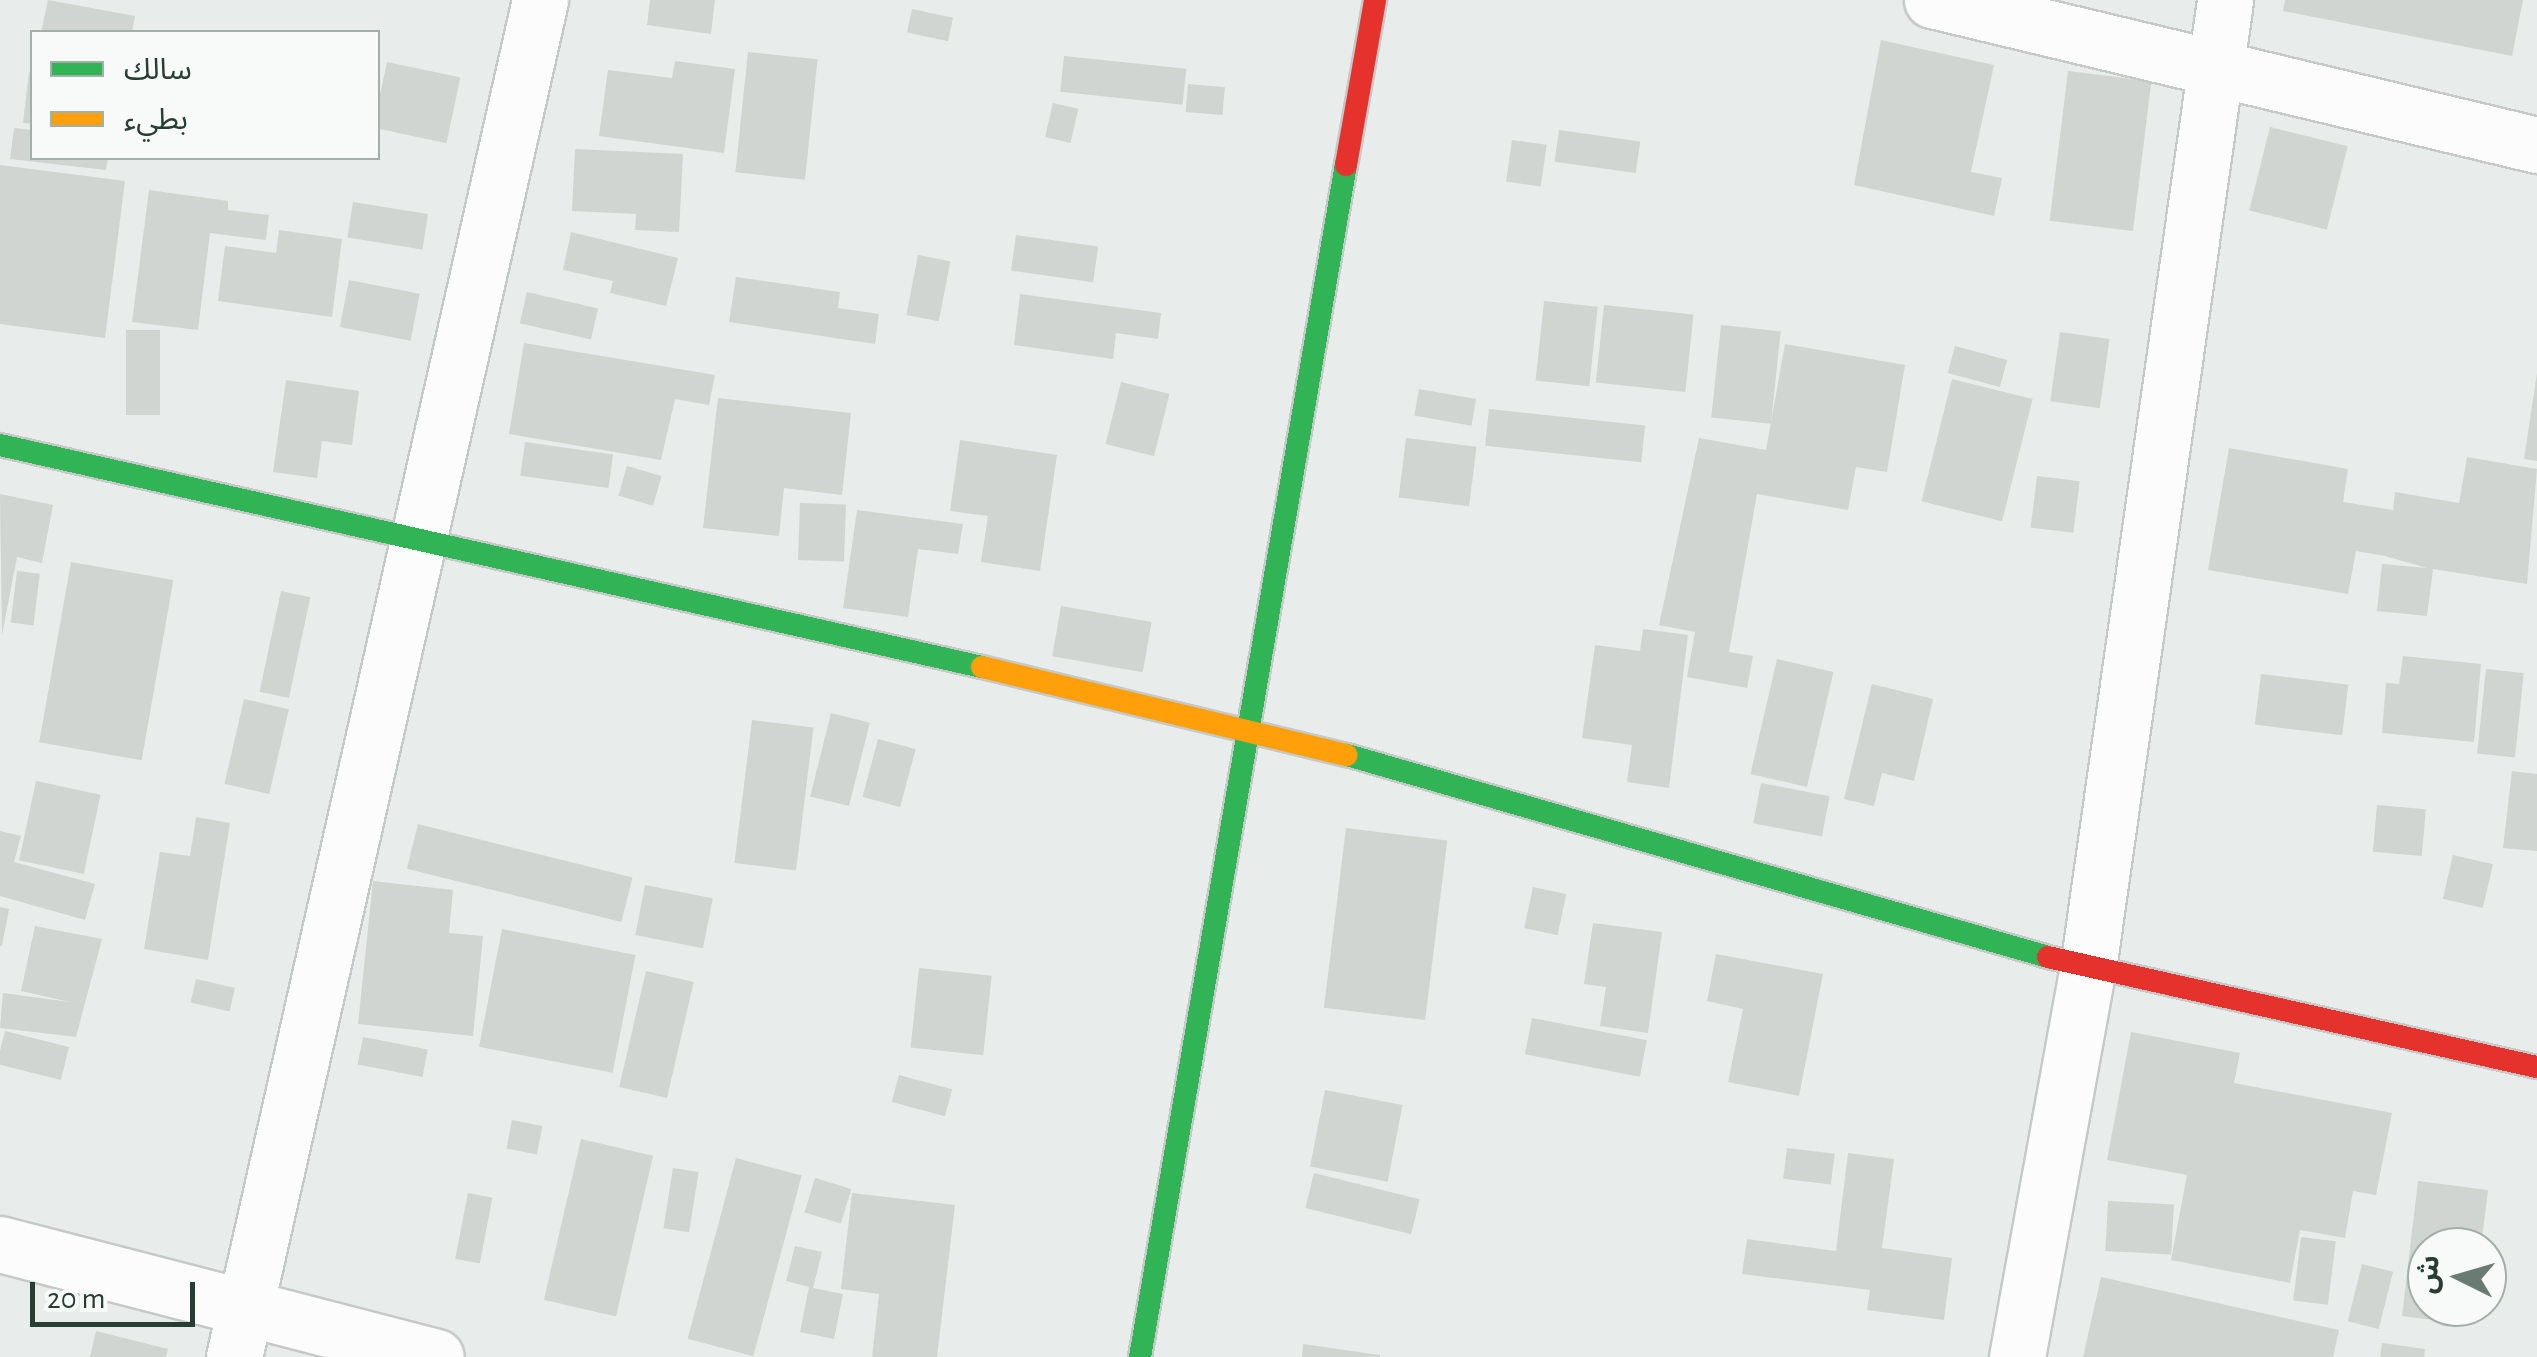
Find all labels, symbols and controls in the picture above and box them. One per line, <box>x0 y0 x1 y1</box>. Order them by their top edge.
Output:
legend <box>30 30 380 160</box>
text: سالك <box>124 55 192 85</box>
text: بطيء <box>124 105 188 135</box>
north arrow <box>2407 1227 2507 1327</box>
text: ش <box>2413 1254 2445 1295</box>
scale bar <box>35 1262 200 1324</box>
text: 20 m <box>47 1284 105 1314</box>

